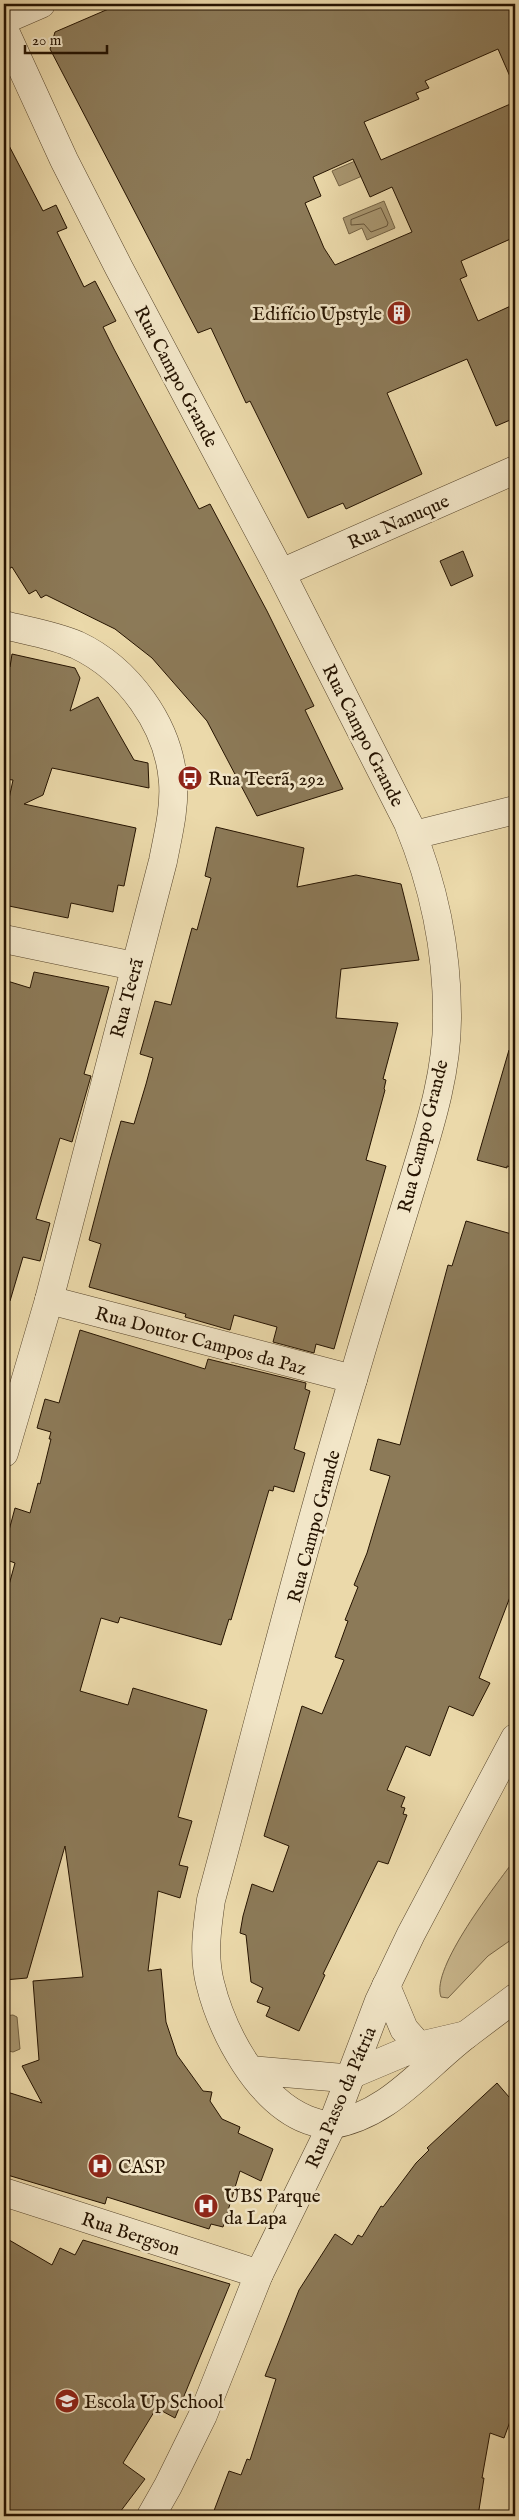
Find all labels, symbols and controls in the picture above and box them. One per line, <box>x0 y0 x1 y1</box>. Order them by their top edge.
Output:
scale bar <box>25 22 108 54</box>
text: 20 m <box>32 31 62 50</box>
building icon: Edifício Upstyle <box>386 300 412 326</box>
street label: Rua Campo Grande <box>128 302 223 452</box>
place label: Edifício Upstyle <box>252 303 382 327</box>
street label: Rua Nanuque <box>344 490 454 556</box>
street label: Rua Campo Grande <box>316 661 409 812</box>
bus stop icon: Rua Teerã, 292 <box>177 765 203 791</box>
place label: Rua Teerã, 292 <box>208 768 325 792</box>
street label: Rua Teerã <box>106 955 150 1041</box>
street label: Rua Campo Grande <box>393 1057 455 1216</box>
street label: Rua Doutor Campos da Paz <box>92 1302 309 1382</box>
street label: Rua Campo Grande <box>283 1447 347 1605</box>
street label: Rua Passo da Pátria <box>301 2023 383 2172</box>
hospital icon: CASP <box>87 2153 113 2179</box>
place label: CASP <box>118 2156 165 2180</box>
place label: UBS Parque da Lapa <box>224 2185 321 2231</box>
hospital icon: UBS Parque da Lapa <box>193 2193 219 2219</box>
street label: Rua Bergson <box>78 2208 183 2262</box>
school or university icon: Escola Up School <box>54 2388 80 2414</box>
place label: Escola Up School <box>84 2391 224 2415</box>

